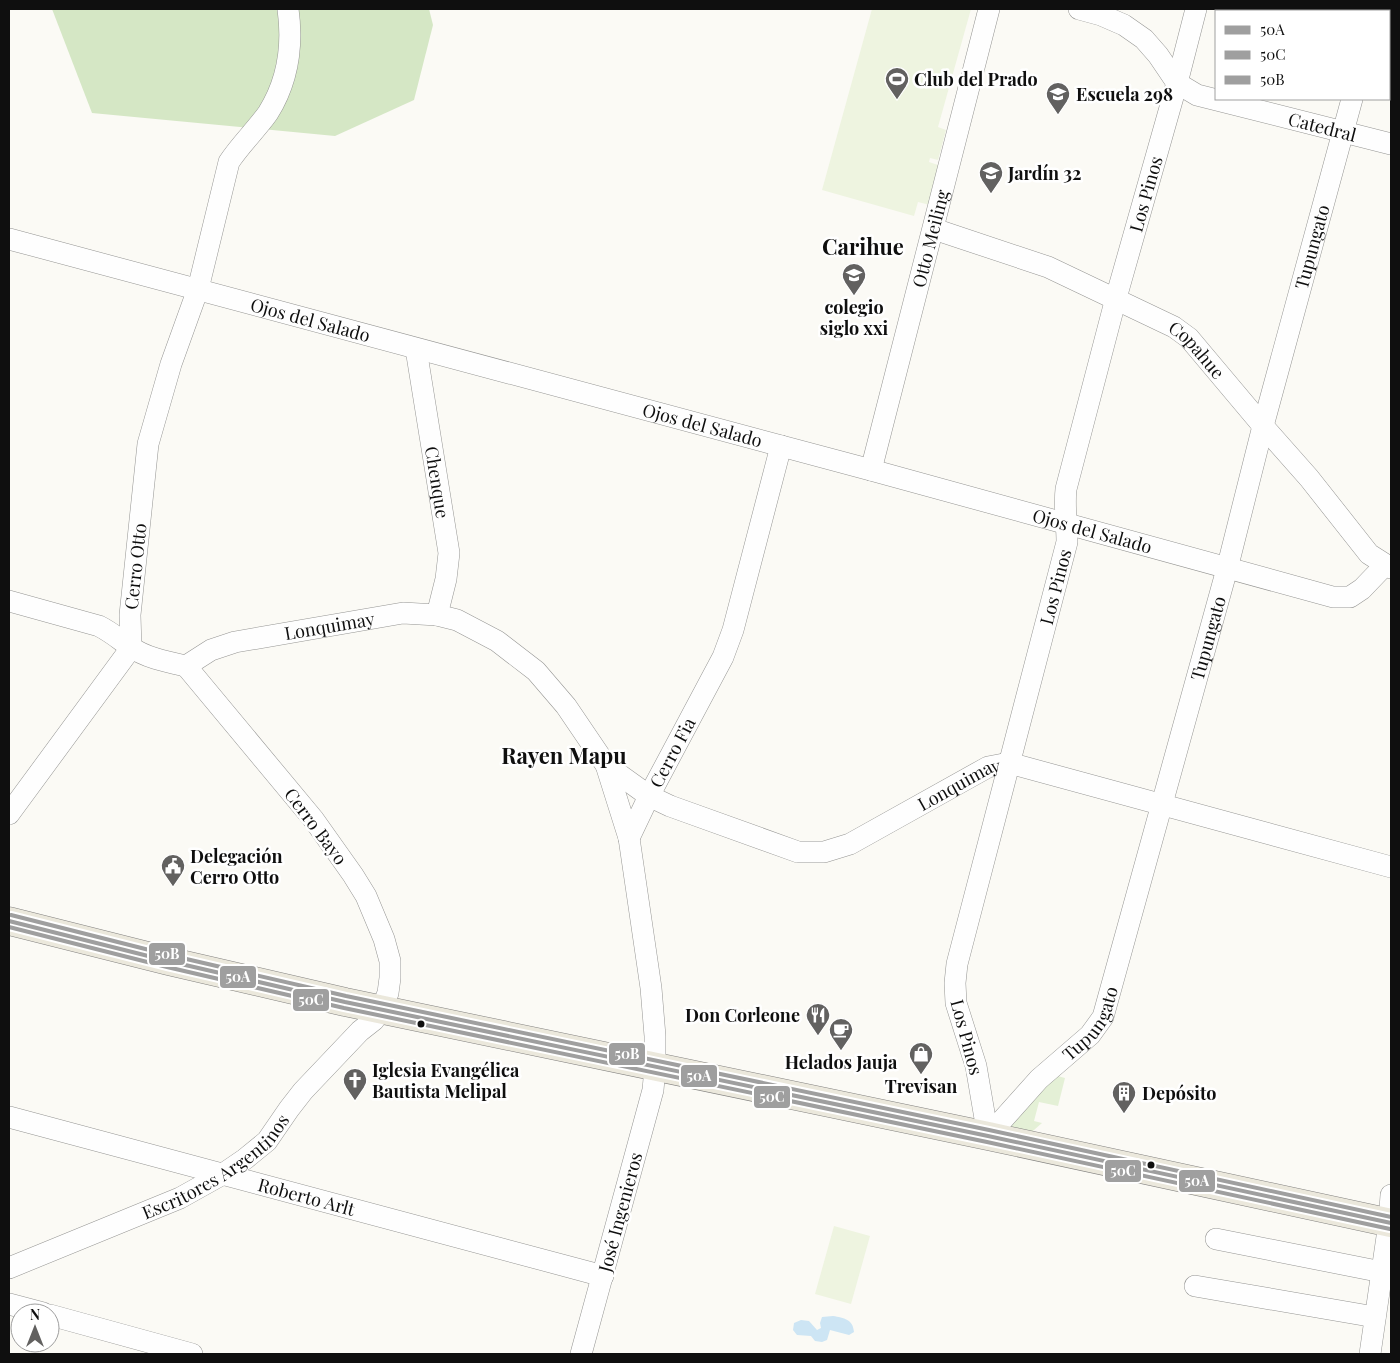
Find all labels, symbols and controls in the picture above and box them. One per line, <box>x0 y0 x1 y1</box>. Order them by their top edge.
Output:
legend <box>1215 10 1390 100</box>
text: 50A <box>1260 19 1285 39</box>
text: 50C <box>1260 44 1286 64</box>
sports icon: Club del Prado <box>884 66 910 100</box>
place label: Club del Prado <box>914 67 1038 91</box>
text: 50B <box>1260 69 1285 89</box>
school or university icon: Escuela 298 <box>1045 81 1071 115</box>
place label: Escuela 298 <box>1076 82 1173 106</box>
street label: Catedral <box>1286 107 1359 147</box>
street label: Los Pinos <box>1123 153 1168 234</box>
school or university icon: Jardín 32 <box>978 160 1004 194</box>
place label: Jardín 32 <box>1007 161 1081 185</box>
street label: Otto Meiling <box>906 187 954 290</box>
street label: Tupungato <box>1289 202 1335 292</box>
district label: Carihue <box>822 231 904 261</box>
school or university icon: colegio siglo xxi <box>841 262 867 296</box>
street label: Ojos del Salado <box>248 292 373 347</box>
place label: colegio siglo xxi <box>820 295 889 340</box>
street label: Copahue <box>1164 315 1230 384</box>
street label: Ojos del Salado <box>640 397 765 452</box>
street label: Chenque <box>420 445 455 520</box>
street label: Ojos del Salado <box>1030 503 1155 559</box>
street label: Cerro Otto <box>119 522 152 611</box>
street label: Los Pinos <box>1034 546 1077 627</box>
street label: Tupungato <box>1185 593 1231 683</box>
street label: Lonquimay <box>282 606 376 645</box>
street label: Cerro Fia <box>644 713 701 792</box>
district label: Rayen Mapu <box>501 740 627 770</box>
street label: Lonquimay <box>913 753 1002 816</box>
street label: Cerro Bayo <box>279 783 353 869</box>
place label: Delegación Cerro Otto <box>190 844 282 889</box>
public building icon: Delegación Cerro Otto <box>160 853 186 887</box>
line badge: 50B <box>148 942 186 966</box>
text: 50B <box>155 944 179 963</box>
line badge: 50A <box>219 965 257 989</box>
text: 50A <box>226 967 251 986</box>
street label: Tupungato <box>1057 984 1123 1066</box>
line badge: 50C <box>292 988 330 1012</box>
text: 50C <box>298 990 324 1009</box>
street label: Los Pinos <box>945 996 989 1078</box>
restaurant icon: Don Corleone <box>805 1002 831 1036</box>
place label: Don Corleone <box>685 1003 800 1027</box>
cafe icon: Helados Jauja <box>828 1017 854 1051</box>
unlabelled marker <box>416 1019 426 1029</box>
shop icon: Trevisan <box>908 1041 934 1075</box>
line badge: 50B <box>608 1042 646 1066</box>
text: 50B <box>615 1044 639 1063</box>
place label: Helados Jauja <box>785 1050 898 1074</box>
place label: Iglesia Evangélica Bautista Melipal <box>372 1058 520 1103</box>
line badge: 50A <box>680 1064 718 1088</box>
text: 50A <box>687 1066 712 1085</box>
church icon: Iglesia Evangélica Bautista Melipal <box>342 1067 368 1101</box>
place label: Trevisan <box>885 1074 957 1098</box>
building icon: Depósito <box>1111 1080 1137 1114</box>
place label: Depósito <box>1142 1081 1216 1105</box>
line badge: 50C <box>753 1085 791 1109</box>
text: 50C <box>759 1087 785 1106</box>
street label: Escritores Argentinos <box>138 1109 294 1224</box>
street label: José Ingenieros <box>592 1150 647 1275</box>
line badge: 50C <box>1104 1159 1142 1183</box>
unlabelled marker <box>1146 1160 1156 1170</box>
text: 50C <box>1110 1161 1136 1180</box>
line badge: 50A <box>1178 1169 1216 1193</box>
text: 50A <box>1185 1171 1210 1190</box>
street label: Roberto Arlt <box>255 1172 358 1221</box>
north arrow <box>10 1303 60 1353</box>
text: N <box>30 1305 40 1324</box>

